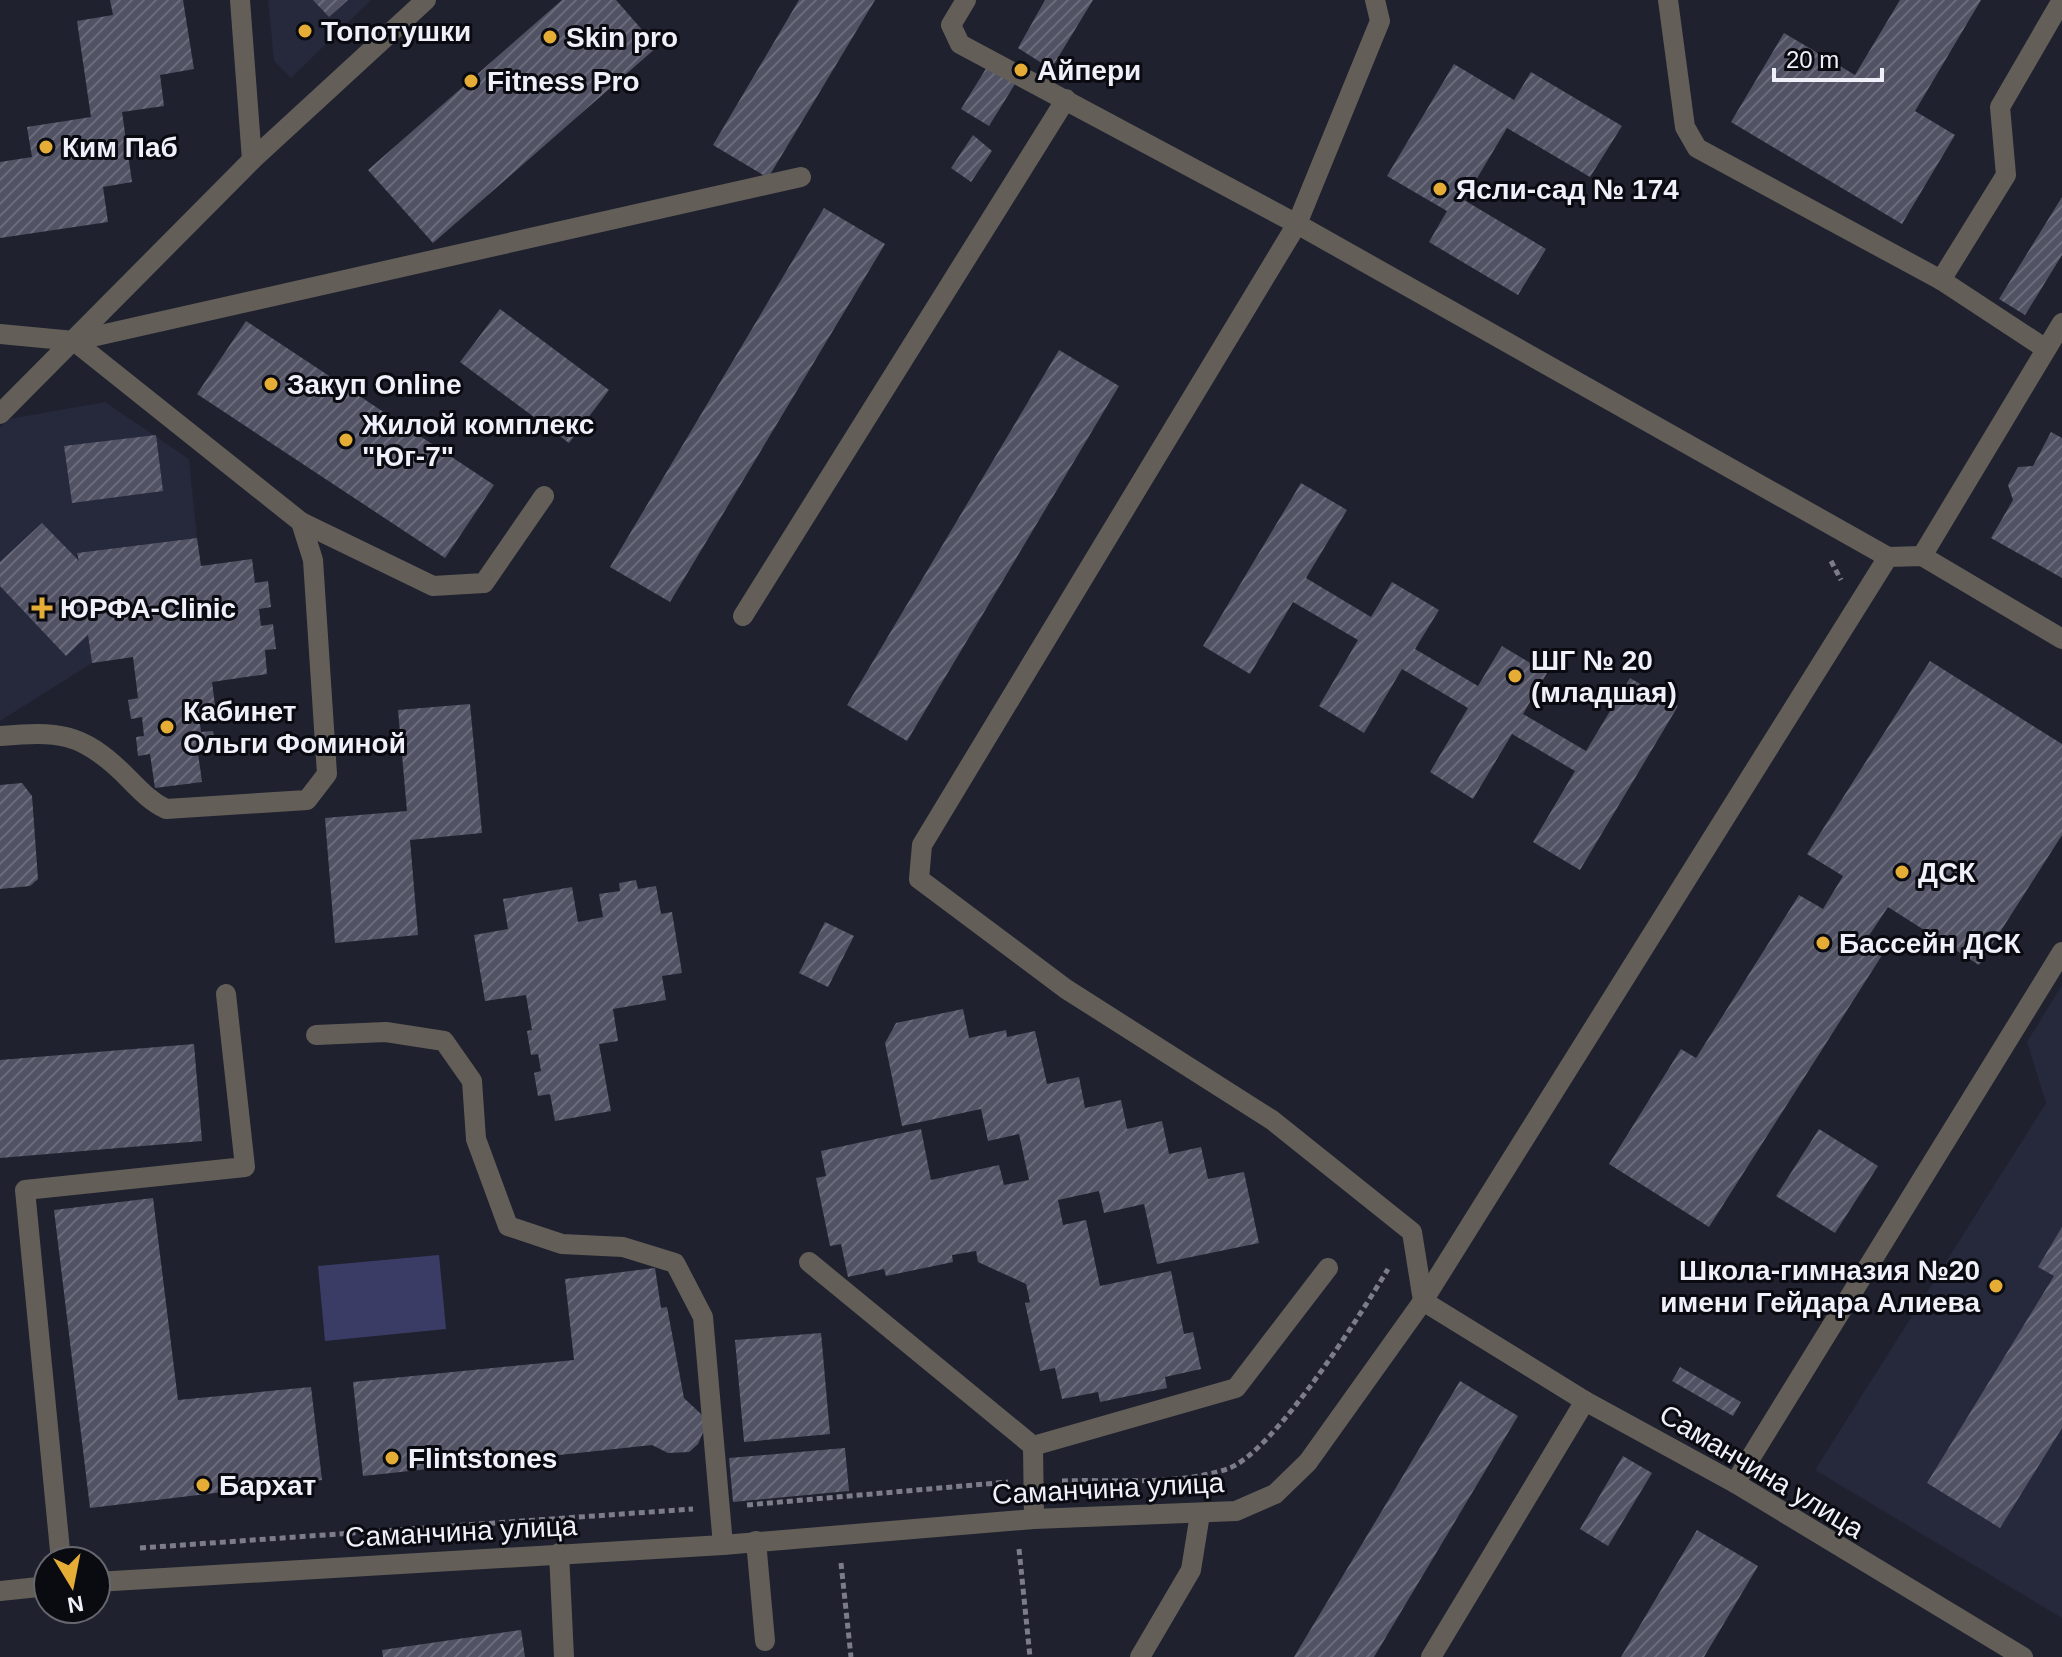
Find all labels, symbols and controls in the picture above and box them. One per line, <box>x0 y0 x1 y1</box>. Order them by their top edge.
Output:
place label: Топотушки <box>321 16 471 47</box>
marker: Топотушки <box>296 22 314 40</box>
place label: Skin pro <box>566 22 678 53</box>
marker: Skin pro <box>541 28 559 46</box>
scale bar <box>1774 32 1882 82</box>
text: 20 m <box>1786 46 1839 73</box>
place label: Айпери <box>1037 55 1141 86</box>
marker: Айпери <box>1012 61 1030 79</box>
place label: Fitness Pro <box>487 66 639 97</box>
marker: Fitness Pro <box>462 72 480 90</box>
place label: Ким Паб <box>62 132 178 163</box>
marker: Ким Паб <box>37 138 55 156</box>
place label: Ясли-сад № 174 <box>1456 174 1679 205</box>
marker: Ясли-сад № 174 <box>1431 180 1449 198</box>
place label: Закуп Online <box>287 369 462 400</box>
marker: Закуп Online <box>262 375 280 393</box>
place label: Жилой комплекс "Юг-7" <box>361 409 594 472</box>
marker: Жилой комплекс "Юг-7" <box>337 431 355 449</box>
place label: ЮРФА-Clinic <box>60 593 236 624</box>
marker: ЮРФА-Clinic <box>31 597 53 619</box>
place label: ШГ № 20 (младшая) <box>1531 645 1677 708</box>
marker: ШГ № 20 (младшая) <box>1506 667 1524 685</box>
place label: Кабинет Ольги Фоминой <box>183 696 406 759</box>
marker: Кабинет Ольги Фоминой <box>158 718 176 736</box>
place label: ДСК <box>1918 857 1976 888</box>
marker: ДСК <box>1893 863 1911 881</box>
place label: Бассейн ДСК <box>1839 928 2021 959</box>
marker: Бассейн ДСК <box>1814 934 1832 952</box>
place label: Школа-гимназия №20 имени Гейдара Алиева <box>1660 1255 1980 1318</box>
marker: Школа-гимназия №20 имени Гейдара Алиева <box>1987 1277 2005 1295</box>
street label: Саманчина улица <box>1654 1398 1870 1545</box>
place label: Flintstones <box>408 1443 557 1474</box>
marker: Flintstones <box>383 1449 401 1467</box>
street label: Саманчина улица <box>991 1467 1225 1510</box>
place label: Бархат <box>219 1470 316 1501</box>
marker: Бархат <box>194 1476 212 1494</box>
street label: Саманчина улица <box>344 1510 578 1553</box>
north arrow <box>32 1545 112 1625</box>
text: N <box>65 1591 85 1618</box>

